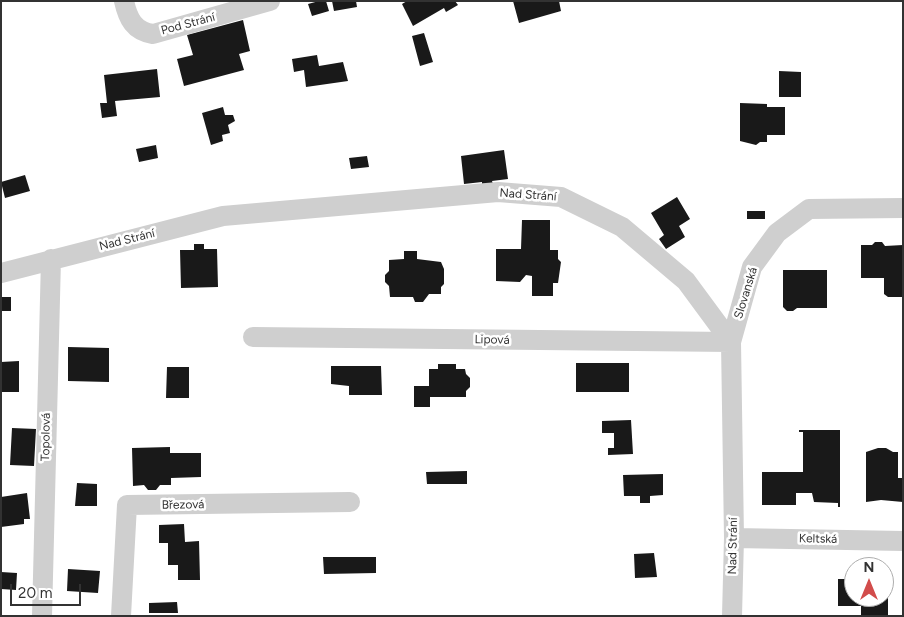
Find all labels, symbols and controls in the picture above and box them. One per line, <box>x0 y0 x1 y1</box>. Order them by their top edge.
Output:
street label: Pod Strání <box>159 10 217 38</box>
street label: Nad Strání <box>499 186 557 204</box>
street label: Nad Strání <box>98 226 156 254</box>
street label: Slovanská <box>731 265 761 321</box>
street label: Lipová <box>474 332 510 348</box>
street label: Topolová <box>38 413 54 461</box>
street label: Březová <box>161 497 205 513</box>
street label: Nad Strání <box>725 517 741 575</box>
street label: Keltská <box>799 531 837 547</box>
north arrow <box>844 557 894 607</box>
text: N <box>864 559 874 576</box>
scale bar <box>12 574 84 606</box>
text: 20 m <box>18 584 52 602</box>

